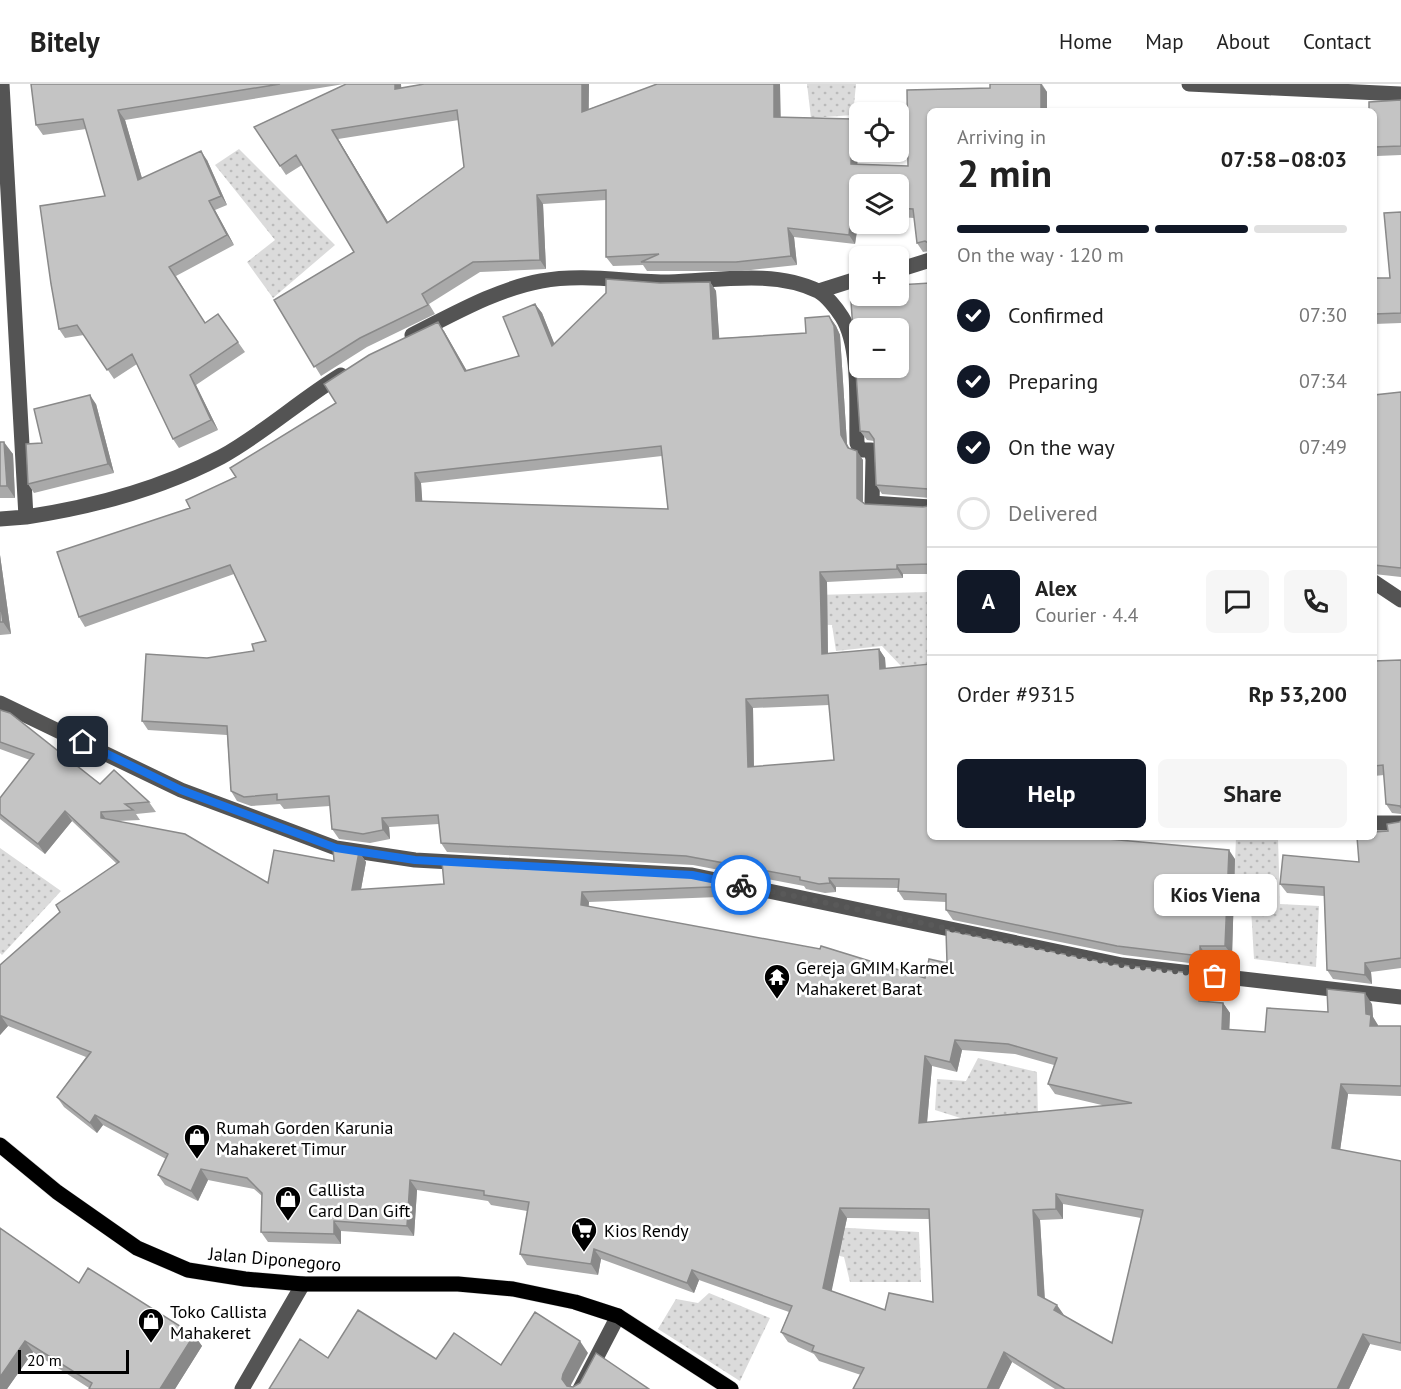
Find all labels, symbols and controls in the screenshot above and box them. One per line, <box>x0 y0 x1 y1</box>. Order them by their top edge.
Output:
text: Bitely <box>30 23 100 60</box>
text: Home <box>1059 28 1112 55</box>
text: Map <box>1145 28 1184 55</box>
text: About <box>1217 28 1270 55</box>
text: Contact <box>1303 28 1371 55</box>
map controls <box>849 102 909 378</box>
button: locate <box>849 102 909 162</box>
text: Arriving in <box>957 124 1046 150</box>
text: 07:58–08:03 <box>1221 145 1347 173</box>
text: 2 min <box>957 147 1052 198</box>
button: layers <box>849 174 909 234</box>
text: On the way · 120 m <box>957 242 1124 268</box>
button: + <box>849 246 909 306</box>
icon: check <box>957 299 990 332</box>
text: Confirmed <box>1008 301 1104 329</box>
text: 07:30 <box>1299 302 1347 328</box>
button: − <box>849 318 909 378</box>
icon: check <box>957 365 990 398</box>
text: Preparing <box>1008 367 1098 395</box>
text: 07:34 <box>1299 368 1347 394</box>
icon: check <box>957 431 990 464</box>
text: On the way <box>1008 433 1115 461</box>
text: 07:49 <box>1299 434 1347 460</box>
text: Delivered <box>1008 499 1098 527</box>
button: chat <box>1206 570 1269 633</box>
button: phone <box>1284 570 1347 633</box>
text: Alex <box>1035 574 1077 602</box>
text: A <box>982 587 995 615</box>
text: Courier · 4.4 <box>1035 602 1138 628</box>
text: Order #9315 <box>957 680 1076 708</box>
text: Rp 53,200 <box>1248 680 1347 708</box>
pin <box>57 716 108 767</box>
icon: home <box>66 725 99 758</box>
button: Help <box>957 759 1146 828</box>
button: Share <box>1158 759 1347 828</box>
courier <box>711 855 771 915</box>
icon: bike <box>725 869 758 902</box>
callout: Kios Viena <box>1154 874 1276 916</box>
text: Kios Viena <box>1171 882 1260 908</box>
pin <box>1189 950 1240 1001</box>
place label: Gereja GMIM Karmel Mahakeret Barat <box>796 956 955 1000</box>
icon: bag <box>1198 959 1231 992</box>
temple icon: Gereja GMIM Karmel Mahakeret Barat <box>762 962 792 1000</box>
place label: Rumah Gorden Karunia Mahakeret Timur <box>216 1116 394 1160</box>
shop icon: Rumah Gorden Karunia Mahakeret Timur <box>182 1122 212 1160</box>
place label: Callista Card Dan Gift <box>308 1178 410 1222</box>
shop icon: Callista Card Dan Gift <box>273 1184 303 1222</box>
supermarket icon: Kios Rendy <box>569 1215 599 1253</box>
place label: Kios Rendy <box>604 1219 689 1242</box>
street label: Jalan Diponegoro <box>207 1242 342 1276</box>
place label: Toko Callista Mahakeret <box>170 1300 267 1344</box>
shop icon: Toko Callista Mahakeret <box>136 1306 166 1344</box>
scale bar <box>18 1347 129 1374</box>
text: 20 m <box>27 1350 62 1370</box>

